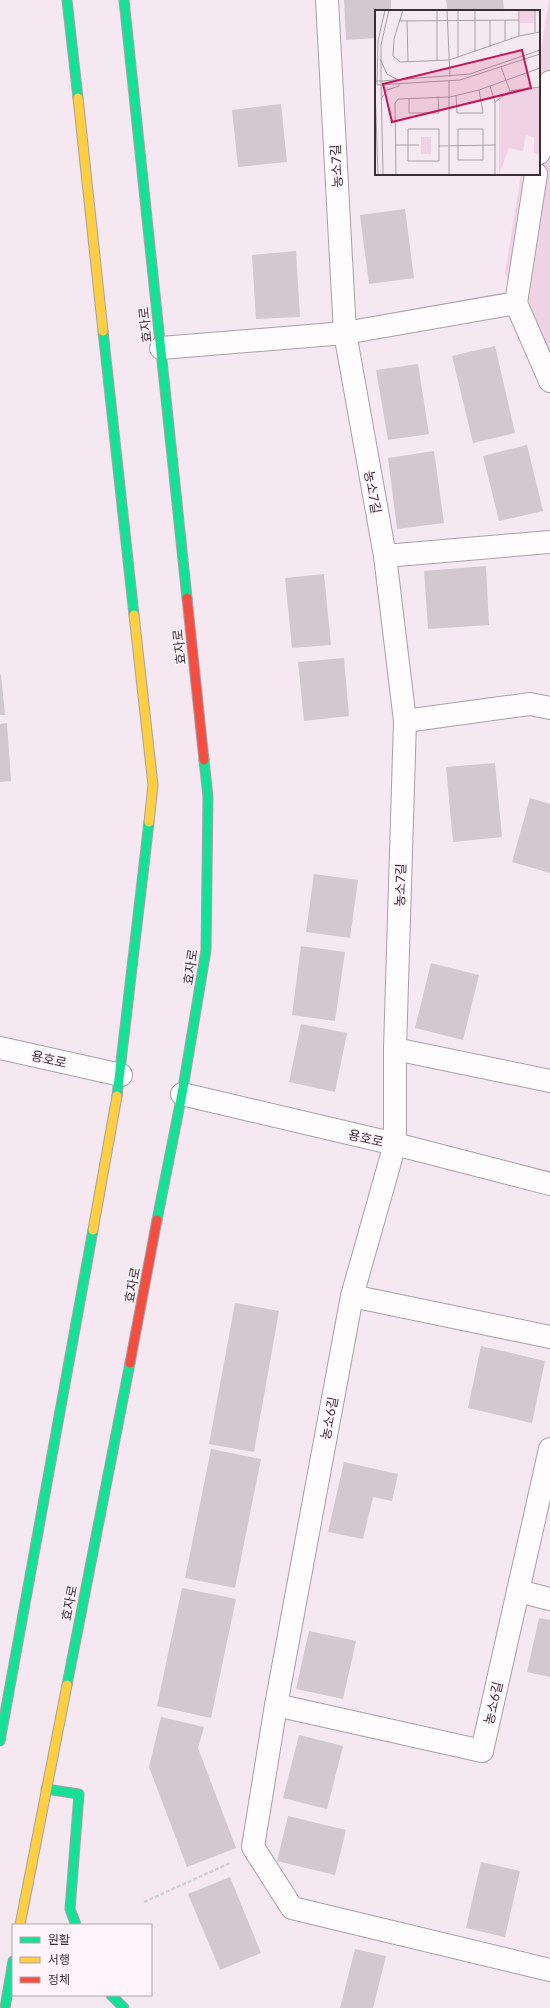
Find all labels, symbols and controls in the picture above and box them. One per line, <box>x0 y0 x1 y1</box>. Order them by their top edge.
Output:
inset map <box>375 10 540 175</box>
street label: 농소7길 <box>327 144 345 188</box>
street label: 효자로 <box>135 306 155 344</box>
street label: 농소7길 <box>361 469 385 515</box>
street label: 효자로 <box>169 628 189 666</box>
street label: 농소7길 <box>391 863 409 907</box>
street label: 효자로 <box>179 948 201 986</box>
street label: 용호로 <box>30 1047 68 1071</box>
street label: 용호로 <box>347 1126 385 1150</box>
street label: 효자로 <box>121 1266 143 1304</box>
street label: 농소6길 <box>317 1395 341 1441</box>
street label: 효자로 <box>58 1584 80 1622</box>
street label: 농소6길 <box>480 1680 506 1726</box>
legend <box>12 1924 152 1996</box>
text: 원활 <box>48 1932 70 1947</box>
text: 서행 <box>48 1952 70 1967</box>
text: 정체 <box>48 1972 70 1987</box>

